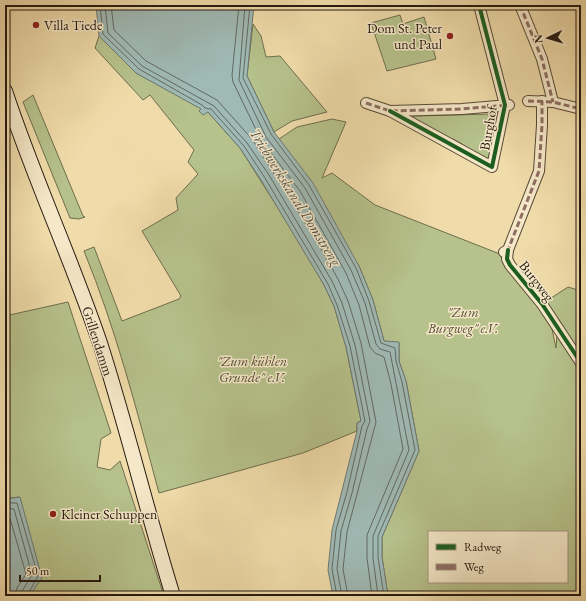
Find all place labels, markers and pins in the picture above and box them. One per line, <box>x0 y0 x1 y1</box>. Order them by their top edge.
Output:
place label: Villa Tiede <box>44 16 103 34</box>
place label: Dom St. Peter und Paul <box>367 19 443 53</box>
marker: Villa Tiede <box>31 20 41 30</box>
marker: Dom St. Peter und Paul <box>445 31 455 41</box>
place label: Kleiner Schuppen <box>61 505 158 523</box>
marker: Kleiner Schuppen <box>48 509 58 519</box>

